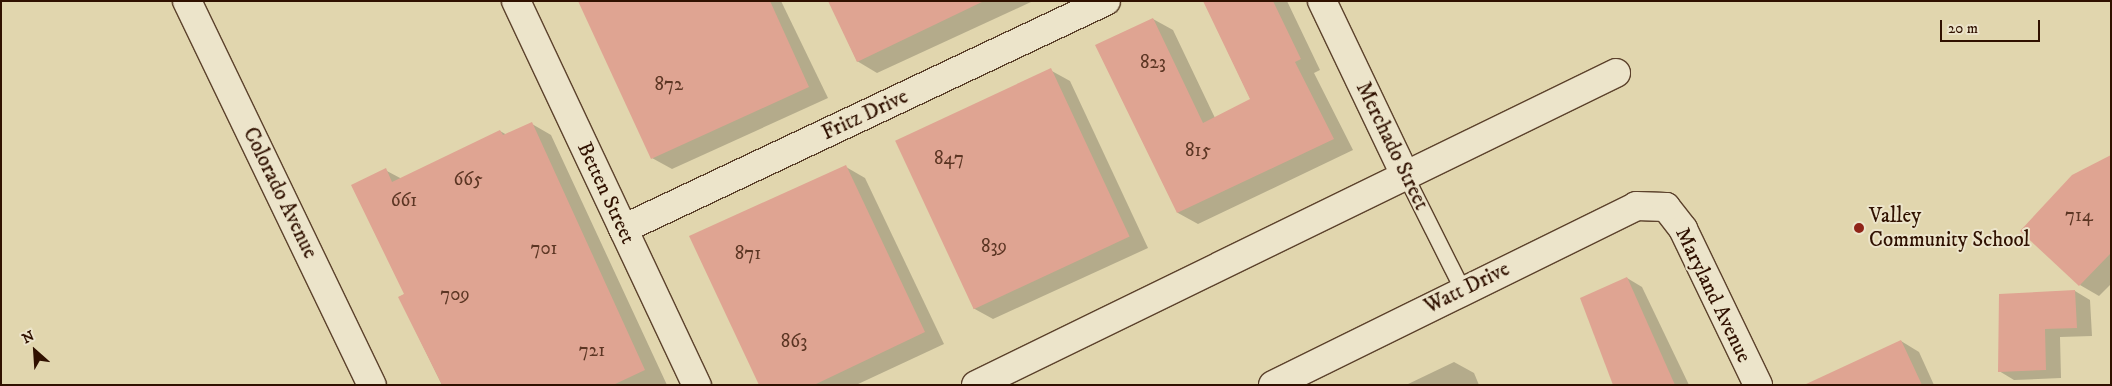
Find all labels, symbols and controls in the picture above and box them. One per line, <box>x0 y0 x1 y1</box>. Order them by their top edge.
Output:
scale bar <box>1942 10 2042 42</box>
text: 20 m <box>1948 19 1978 38</box>
house number: 823 <box>1140 52 1166 74</box>
house number: 872 <box>655 74 683 96</box>
street label: Merchado Street <box>1350 78 1434 214</box>
street label: Fritz Drive <box>818 84 912 146</box>
street label: Colorado Avenue <box>237 123 323 263</box>
street label: Betten Street <box>571 138 641 248</box>
house number: 815 <box>1185 140 1211 162</box>
house number: 847 <box>934 148 964 170</box>
house number: 665 <box>453 169 483 191</box>
house number: 661 <box>391 190 417 212</box>
place label: Valley Community School <box>1869 203 2030 253</box>
house number: 714 <box>2065 205 2093 227</box>
marker: Valley Community School <box>1853 222 1865 234</box>
street label: Maryland Avenue <box>1669 223 1757 367</box>
house number: 839 <box>981 236 1007 258</box>
house number: 701 <box>530 238 558 260</box>
house number: 871 <box>735 243 761 265</box>
street label: Watt Drive <box>1420 257 1514 319</box>
house number: 709 <box>440 284 470 306</box>
north arrow <box>10 326 60 376</box>
text: N <box>19 327 38 348</box>
house number: 863 <box>781 331 807 353</box>
house number: 721 <box>579 340 605 362</box>

